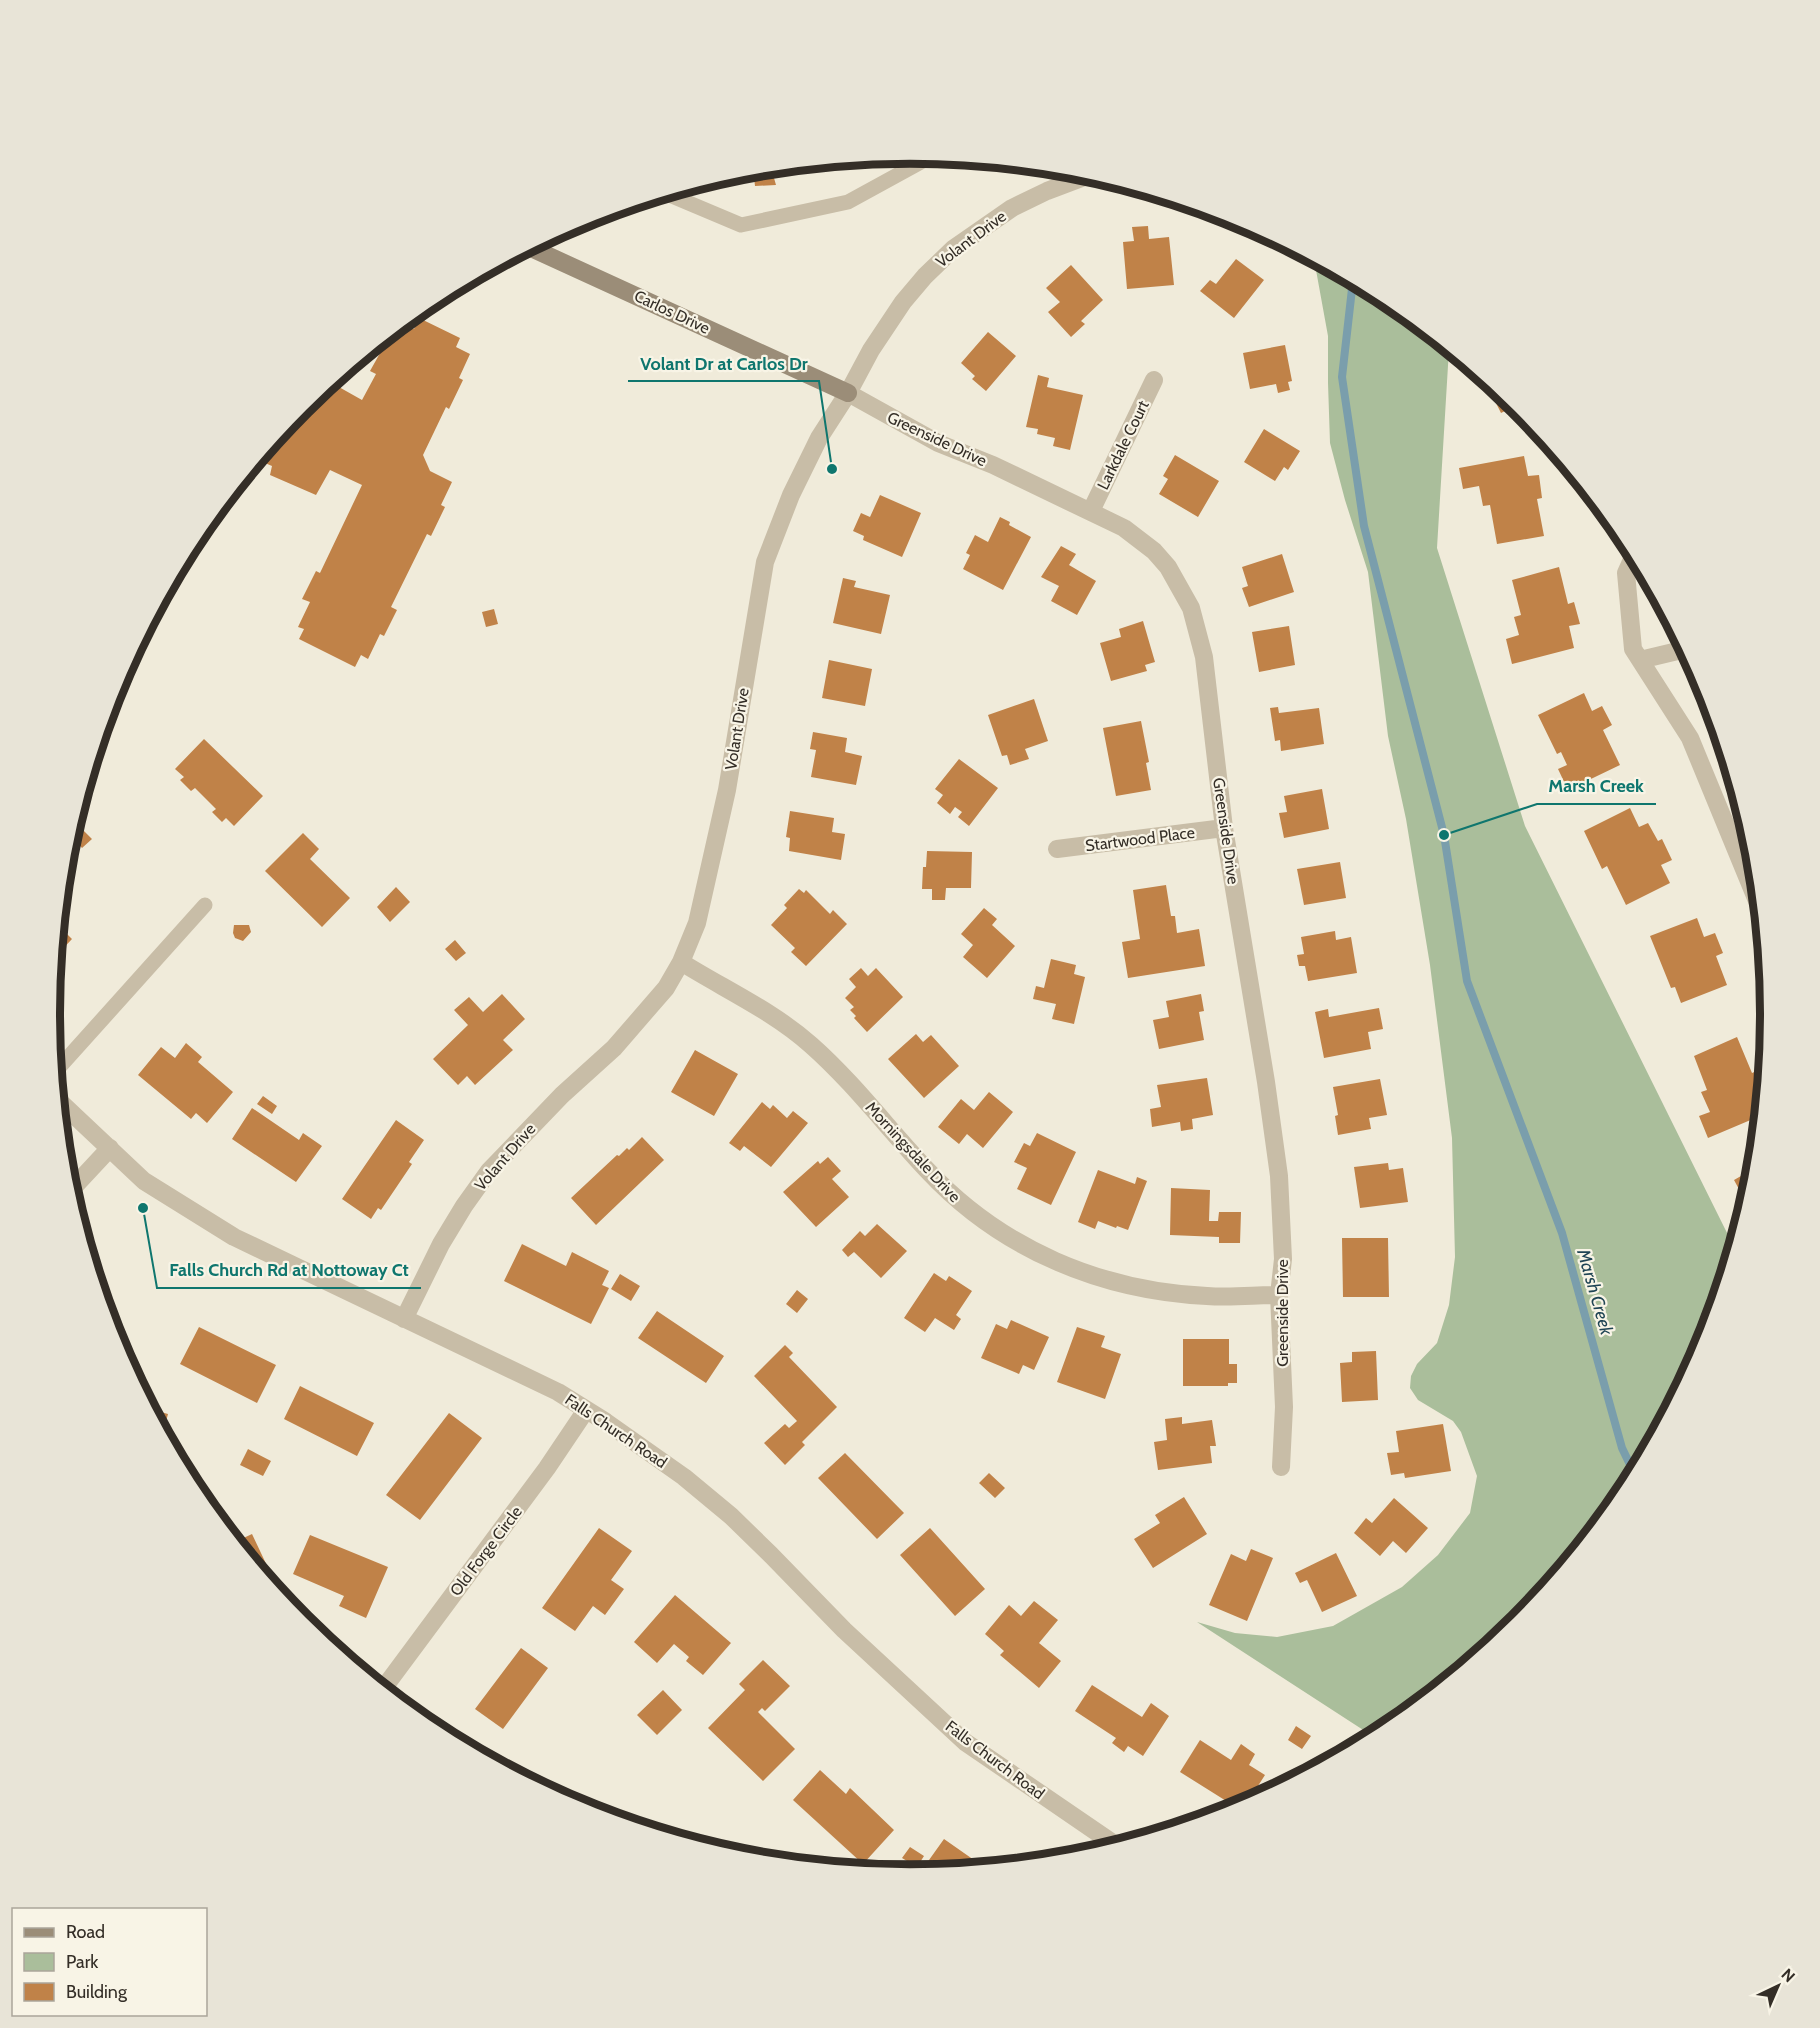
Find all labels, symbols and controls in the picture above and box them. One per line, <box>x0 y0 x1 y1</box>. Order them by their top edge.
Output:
street label: Volant Drive <box>932 207 1010 271</box>
street label: Carlos Drive <box>631 286 713 338</box>
callout: Volant Dr at Carlos Dr <box>628 345 819 381</box>
text: Volant Dr at Carlos Dr <box>640 353 808 375</box>
street label: Larkdale Court <box>1093 397 1153 493</box>
street label: Greenside Drive <box>884 408 990 470</box>
street label: Volant Drive <box>721 687 753 771</box>
callout: Marsh Creek <box>1537 768 1656 804</box>
text: Marsh Creek <box>1548 775 1644 797</box>
street label: Greenside Drive <box>1209 776 1243 886</box>
street label: Startwood Place <box>1084 823 1196 855</box>
street label: Morningsdale Drive <box>862 1098 964 1206</box>
street label: Volant Drive <box>471 1120 539 1194</box>
water label: Marsh Creek <box>1572 1246 1618 1339</box>
callout: Falls Church Rd at Nottoway Ct <box>157 1252 421 1288</box>
text: Falls Church Rd at Nottoway Ct <box>169 1259 409 1281</box>
street label: Greenside Drive <box>1273 1259 1292 1367</box>
street label: Falls Church Road <box>561 1390 671 1472</box>
street label: Old Forge Circle <box>446 1502 526 1600</box>
street label: Falls Church Road <box>942 1717 1048 1803</box>
legend <box>12 1908 207 2016</box>
text: Road <box>66 1921 105 1943</box>
text: Park <box>66 1951 99 1973</box>
north arrow <box>1748 1956 1808 2016</box>
text: N <box>1777 1965 1799 1986</box>
text: Building <box>66 1981 128 2003</box>

